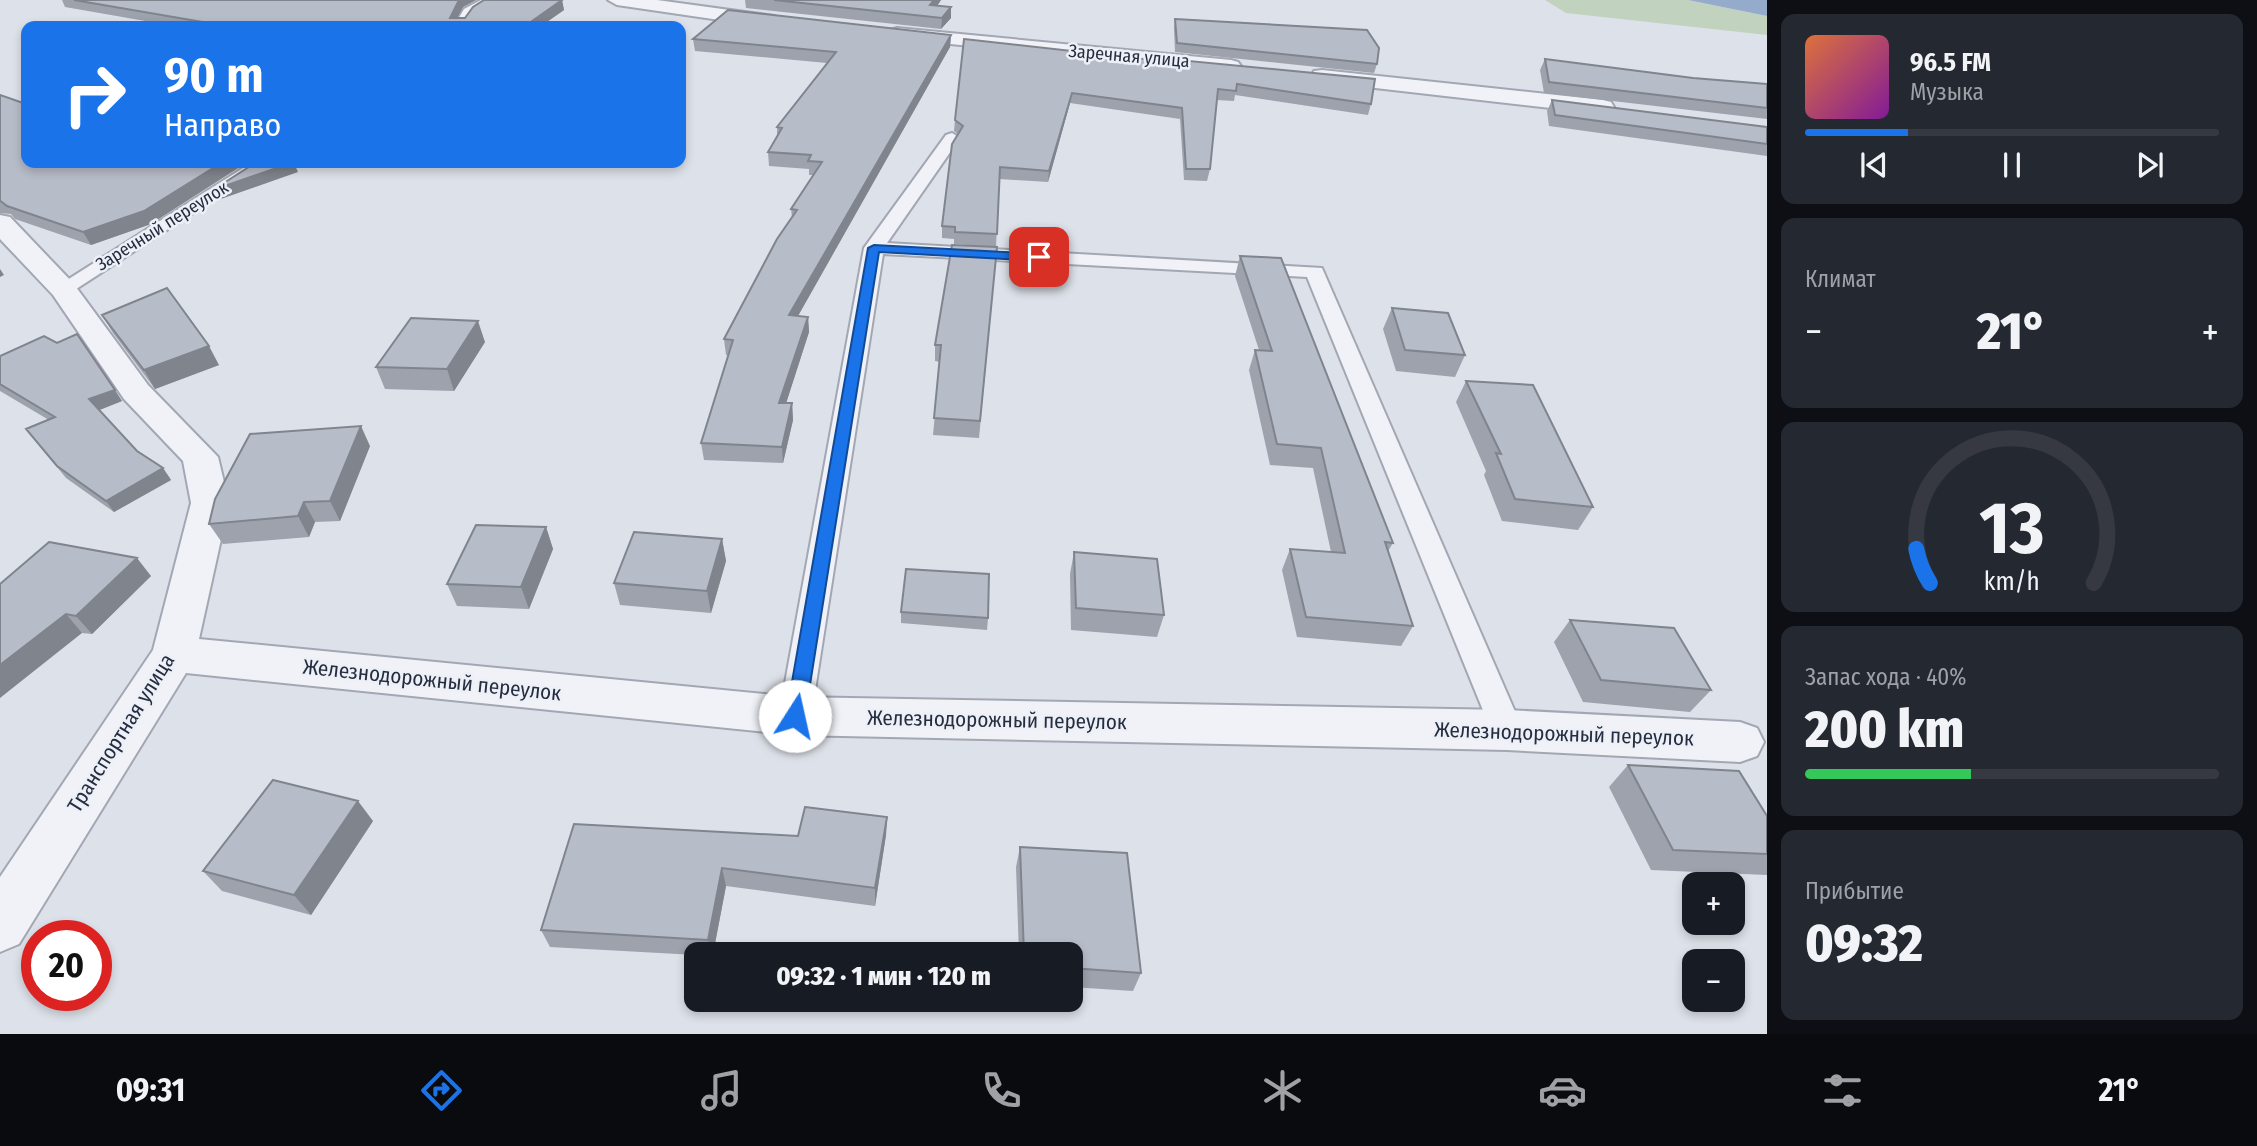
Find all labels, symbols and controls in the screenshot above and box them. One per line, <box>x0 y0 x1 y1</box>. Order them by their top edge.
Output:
street label: Заречная улица <box>1068 40 1191 72</box>
text: 90 m <box>164 46 264 105</box>
text: 96.5 FM <box>1910 47 1991 78</box>
icon: right <box>49 49 140 140</box>
text: Музыка <box>1910 78 1984 106</box>
text: Направо <box>164 106 281 144</box>
icon: previous <box>1855 146 1893 184</box>
icon: pause <box>1993 146 2031 184</box>
icon: next <box>2131 146 2169 184</box>
street label: Заречный переулок <box>92 176 233 276</box>
pin <box>1009 227 1069 287</box>
icon: arrive <box>1020 238 1058 276</box>
text: Климат <box>1805 265 1876 293</box>
text: 21° <box>1977 300 2047 363</box>
text: − <box>1805 309 1822 355</box>
text: + <box>2202 309 2219 355</box>
text: 13 <box>1979 485 2045 572</box>
text: km/h <box>1984 567 2040 597</box>
street label: Транспортная улица <box>62 649 180 817</box>
street label: Железнодорожный переулок <box>302 653 563 707</box>
text: Запас хода · 40% <box>1805 663 1967 691</box>
position arrow <box>758 679 832 753</box>
text: 200 km <box>1805 698 1964 761</box>
street label: Железнодорожный переулок <box>867 705 1127 735</box>
street label: Железнодорожный переулок <box>1434 716 1694 752</box>
map controls <box>1682 872 1745 1012</box>
button: + <box>1682 872 1745 935</box>
text: Прибытие <box>1805 877 1904 905</box>
text: 09:32 <box>1805 912 1923 975</box>
speed limit sign: 20 <box>21 920 112 1011</box>
button: − <box>1682 949 1745 1012</box>
text: 09:32 · 1 мин · 120 m <box>776 961 991 992</box>
icon: directions <box>417 1066 466 1115</box>
icon: music <box>697 1066 746 1115</box>
icon: phone <box>977 1066 1026 1115</box>
icon: climate <box>1258 1066 1307 1115</box>
icon: car <box>1538 1066 1587 1115</box>
icon: filters <box>1818 1066 1867 1115</box>
text: 09:31 <box>116 1071 185 1109</box>
text: 21° <box>2098 1071 2141 1109</box>

